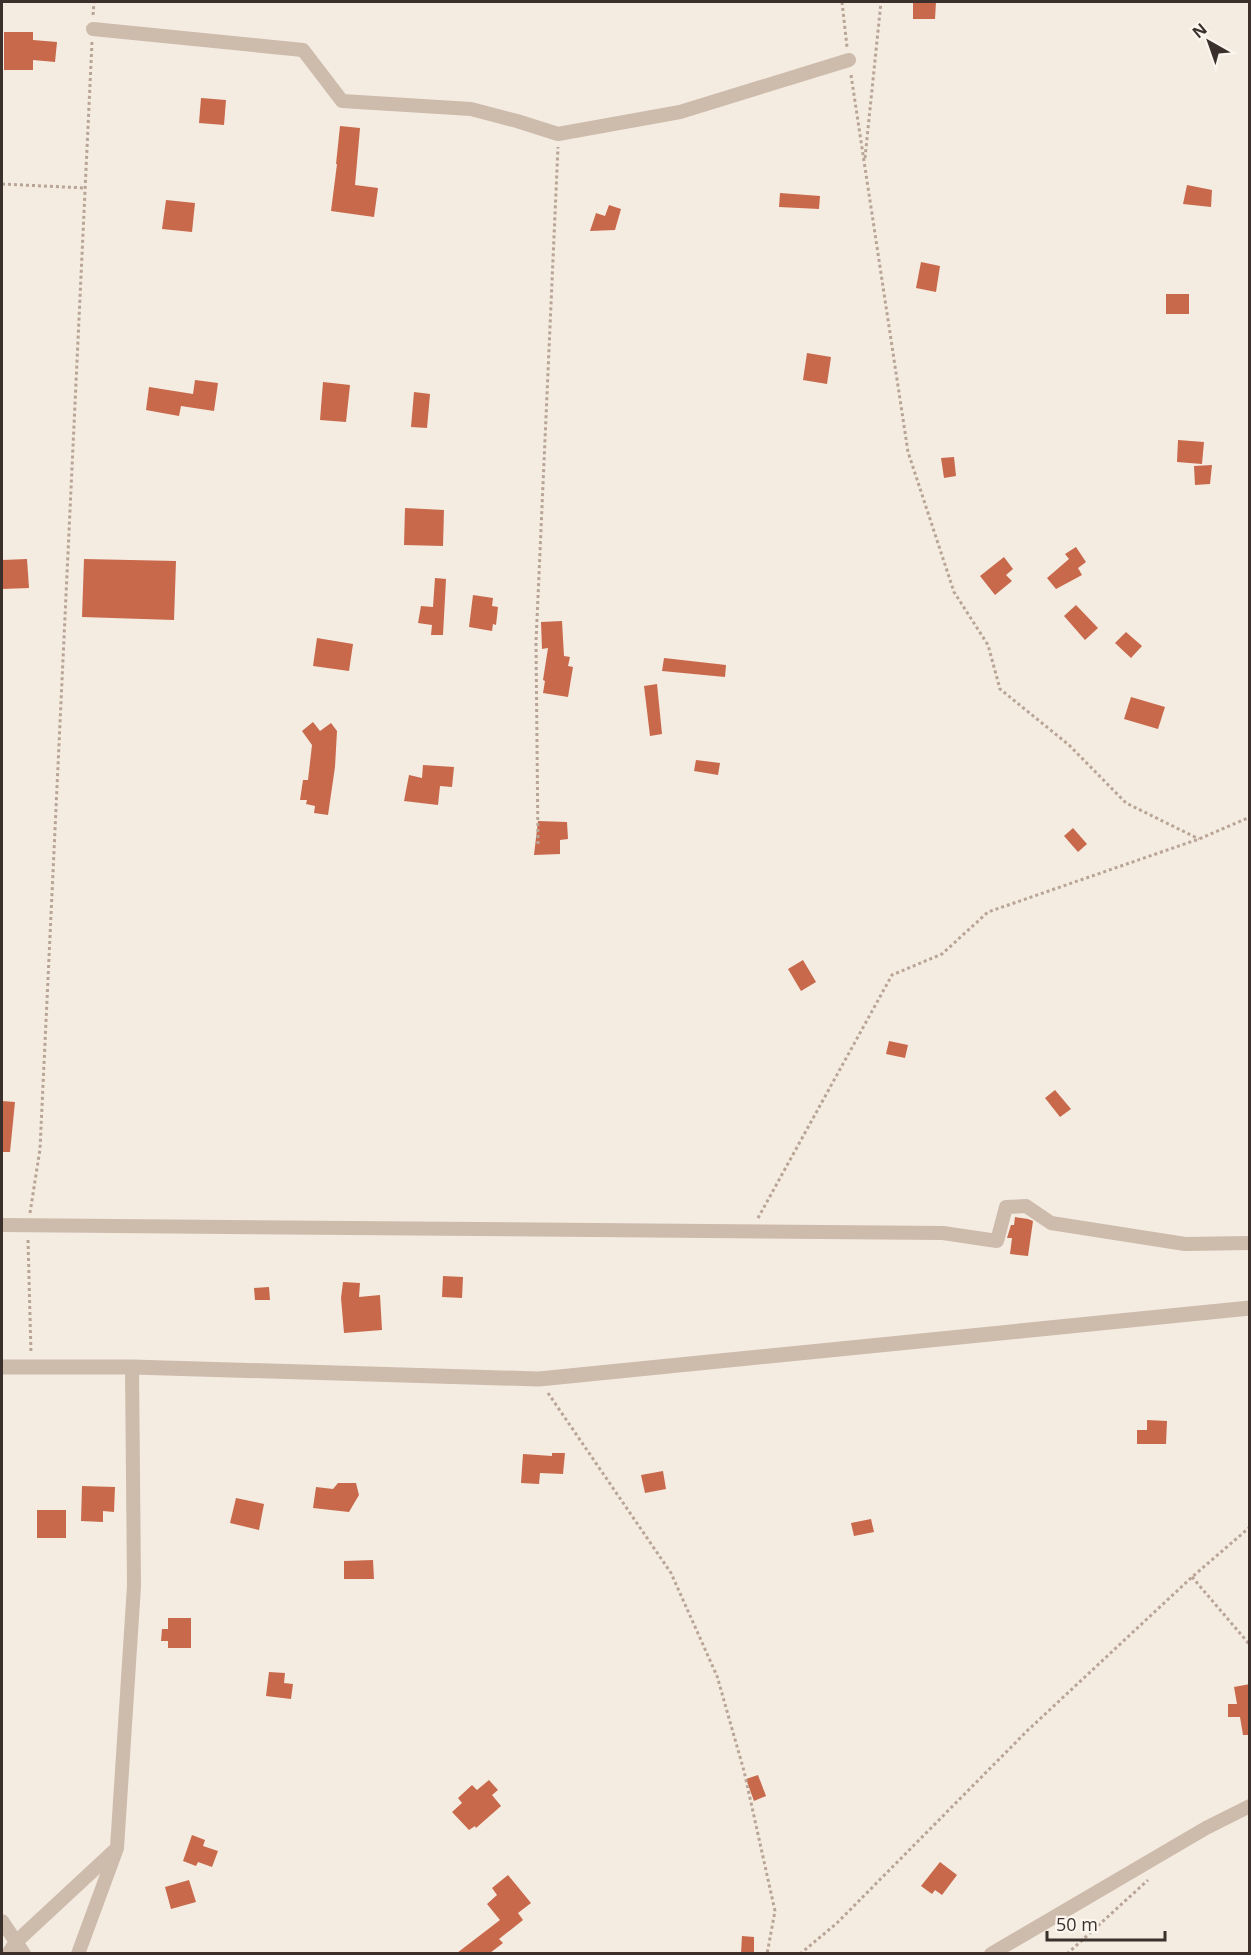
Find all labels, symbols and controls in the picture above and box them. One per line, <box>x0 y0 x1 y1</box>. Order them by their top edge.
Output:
north arrow <box>1179 12 1239 72</box>
text: N <box>1187 18 1211 43</box>
scale bar <box>1047 1904 1166 1942</box>
text: 50 m <box>1056 1912 1098 1936</box>

